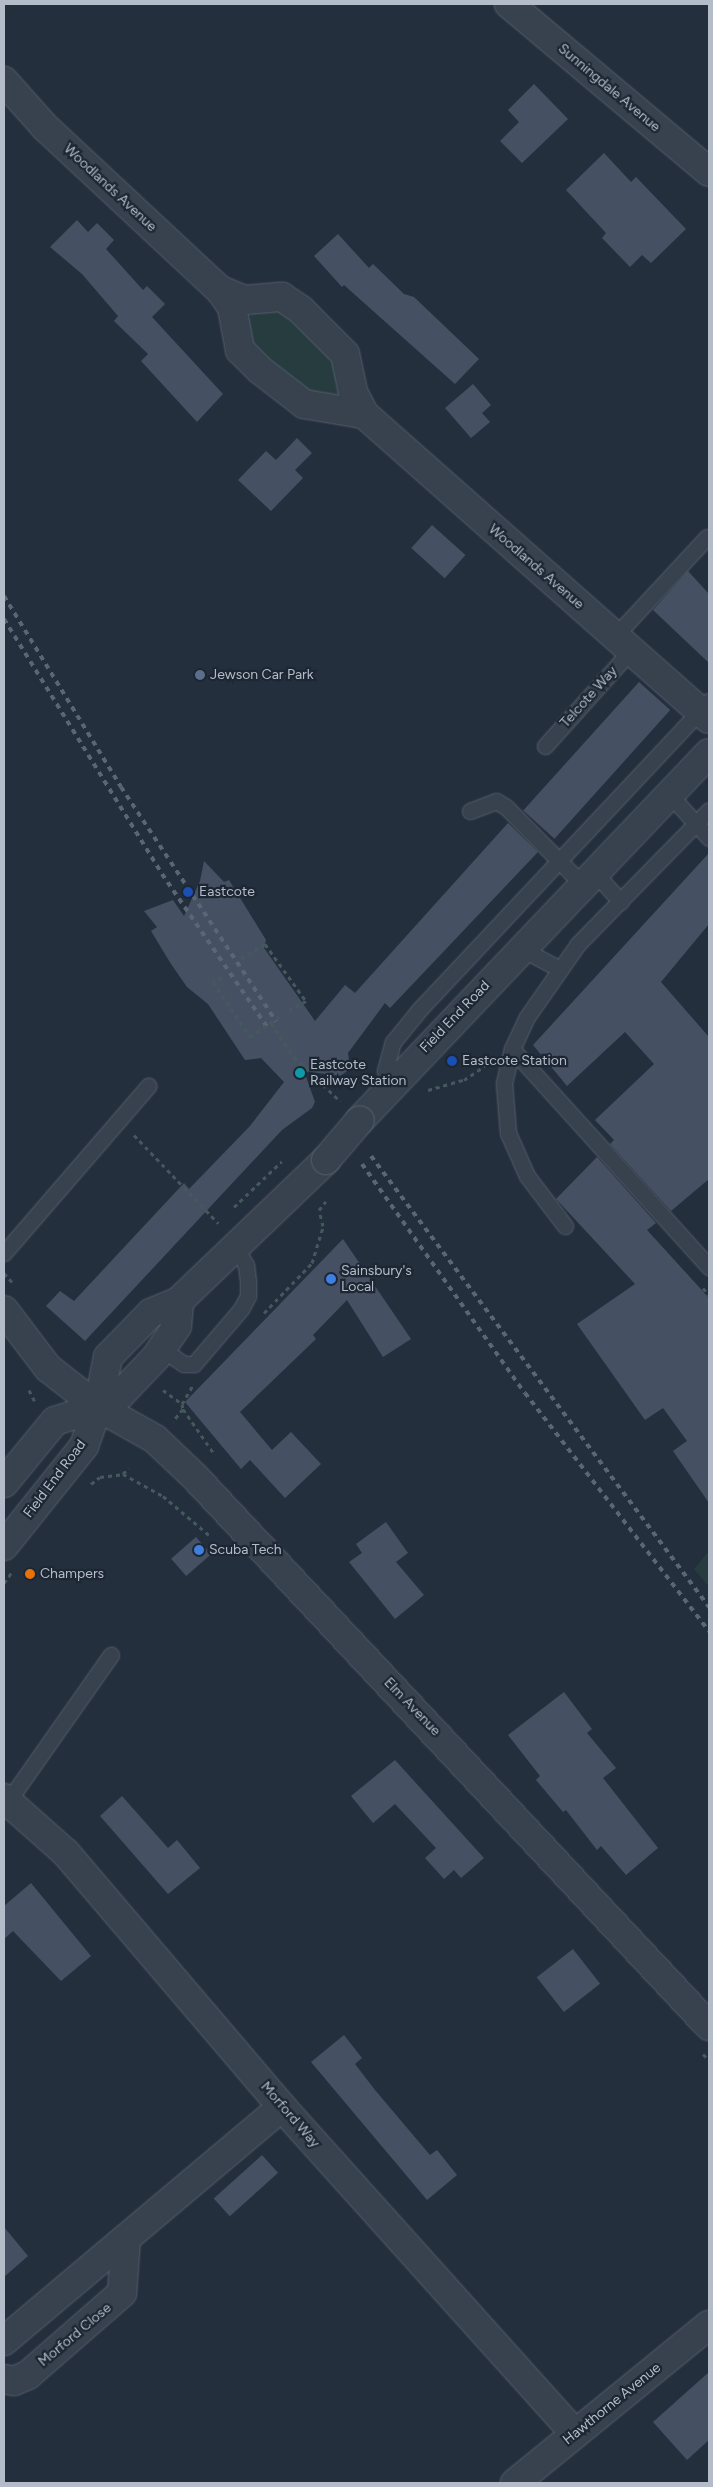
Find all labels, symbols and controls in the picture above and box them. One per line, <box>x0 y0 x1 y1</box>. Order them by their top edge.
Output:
street label: Sunningdale Avenue <box>555 40 663 136</box>
street label: Woodlands Avenue <box>60 141 160 235</box>
street label: Woodlands Avenue <box>485 521 587 613</box>
street label: Telcote Way <box>557 663 621 731</box>
place label: Jewson Car Park <box>210 667 314 683</box>
marker: Jewson Car Park <box>194 669 206 681</box>
place label: Eastcote <box>199 884 255 900</box>
marker: Eastcote <box>181 885 195 899</box>
street label: Field End Road <box>417 978 493 1056</box>
place label: Eastcote Station <box>462 1053 567 1069</box>
marker: Eastcote Station <box>446 1055 458 1067</box>
place label: Eastcote Railway Station <box>310 1057 406 1090</box>
marker: Eastcote Railway Station <box>294 1067 306 1079</box>
place label: Sainsbury's Local <box>341 1263 412 1295</box>
marker: Sainsbury's Local <box>325 1273 337 1285</box>
street label: Field End Road <box>20 1437 90 1521</box>
place label: Scuba Tech <box>209 1542 282 1558</box>
marker: Scuba Tech <box>193 1544 205 1556</box>
place label: Champers <box>40 1566 104 1582</box>
marker: Champers <box>24 1568 36 1580</box>
street label: Elm Avenue <box>380 1675 444 1739</box>
street label: Morford Way <box>257 2079 323 2151</box>
street label: Morford Close <box>35 2300 115 2370</box>
street label: Hawthorne Avenue <box>560 2359 664 2449</box>

